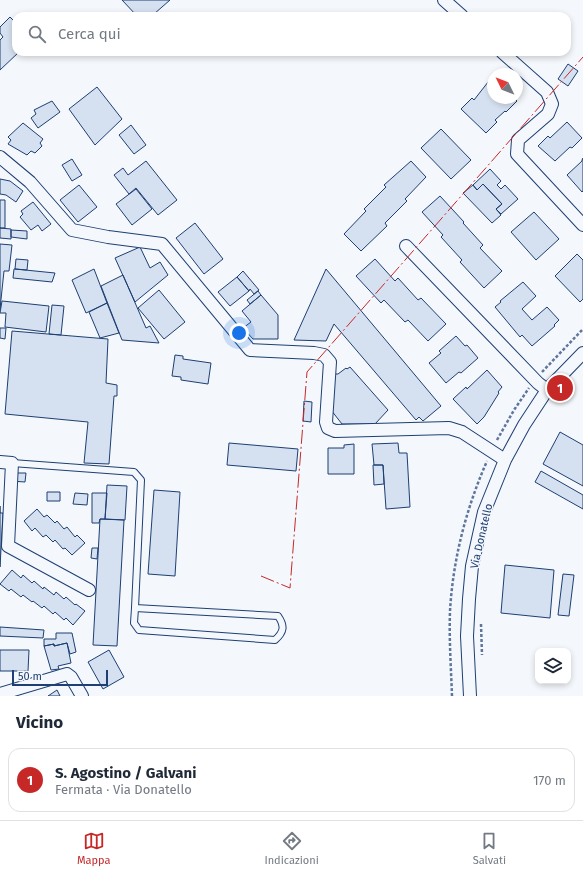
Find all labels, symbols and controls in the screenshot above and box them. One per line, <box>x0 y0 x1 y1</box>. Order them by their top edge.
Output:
search box <box>12 12 571 56</box>
icon: search <box>26 23 48 45</box>
text: Cerca qui <box>58 25 121 43</box>
north arrow <box>487 68 523 104</box>
your location <box>229 323 249 343</box>
pin: 1 <box>547 373 573 403</box>
street label: Via Donatello <box>468 502 495 570</box>
map controls <box>535 648 571 684</box>
button: layers <box>535 648 571 684</box>
scale bar <box>12 668 108 687</box>
text: 50 m <box>18 670 42 683</box>
text: Vicino <box>16 712 63 733</box>
text: S. Agostino / Galvani <box>55 764 196 782</box>
text: 1 <box>27 773 33 788</box>
text: 170 m <box>533 773 566 788</box>
text: Fermata · Via Donatello <box>55 782 192 797</box>
tab: Mappa <box>77 830 110 867</box>
tab: Indicazioni <box>264 830 319 867</box>
tab: Salvati <box>473 830 506 867</box>

